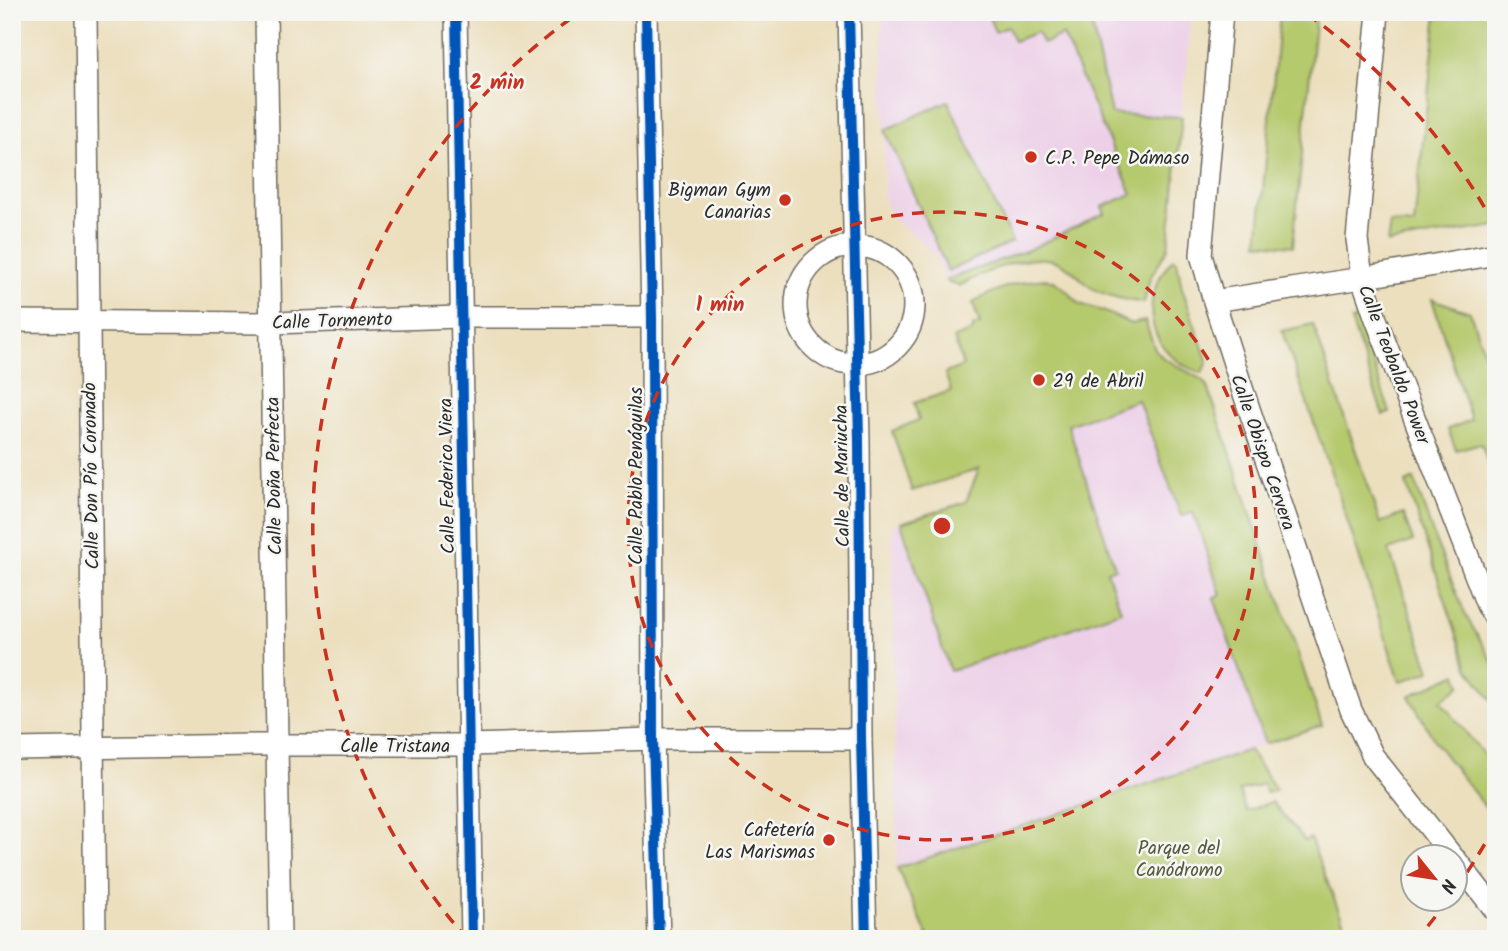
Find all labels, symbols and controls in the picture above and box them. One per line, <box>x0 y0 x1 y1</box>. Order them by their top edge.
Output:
text: 2 min <box>470 67 524 100</box>
place label: C.P. Pepe Dámaso <box>1045 144 1189 174</box>
marker: C.P. Pepe Dámaso <box>1023 149 1039 165</box>
place label: Bigman Gym Canarias <box>668 176 771 228</box>
marker: Bigman Gym Canarias <box>777 192 793 208</box>
street label: Calle Teobaldo Power <box>1349 280 1438 451</box>
text: 1 min <box>696 289 744 322</box>
street label: Calle Tormento <box>271 305 393 339</box>
place label: 29 de Abril <box>1053 367 1144 397</box>
street label: Calle Obispo Cervera <box>1221 371 1303 535</box>
marker: 29 de Abril <box>1031 372 1047 388</box>
street label: Calle Don Pío Coronado <box>75 382 109 570</box>
street label: Calle Pablo Penáguilas <box>622 387 652 565</box>
street label: Calle Doña Perfecta <box>259 396 291 556</box>
street label: Calle Federico Viera <box>432 398 464 554</box>
street label: Calle de Mariucha <box>827 404 859 548</box>
centre of rings <box>930 514 954 538</box>
street label: Calle Tristana <box>340 732 450 762</box>
place label: Cafetería Las Marismas <box>705 816 815 868</box>
marker: Cafetería Las Marismas <box>821 832 837 848</box>
park label: Parque del Canódromo <box>1135 834 1223 886</box>
north arrow <box>1400 842 1470 912</box>
text: N <box>1431 873 1463 898</box>

